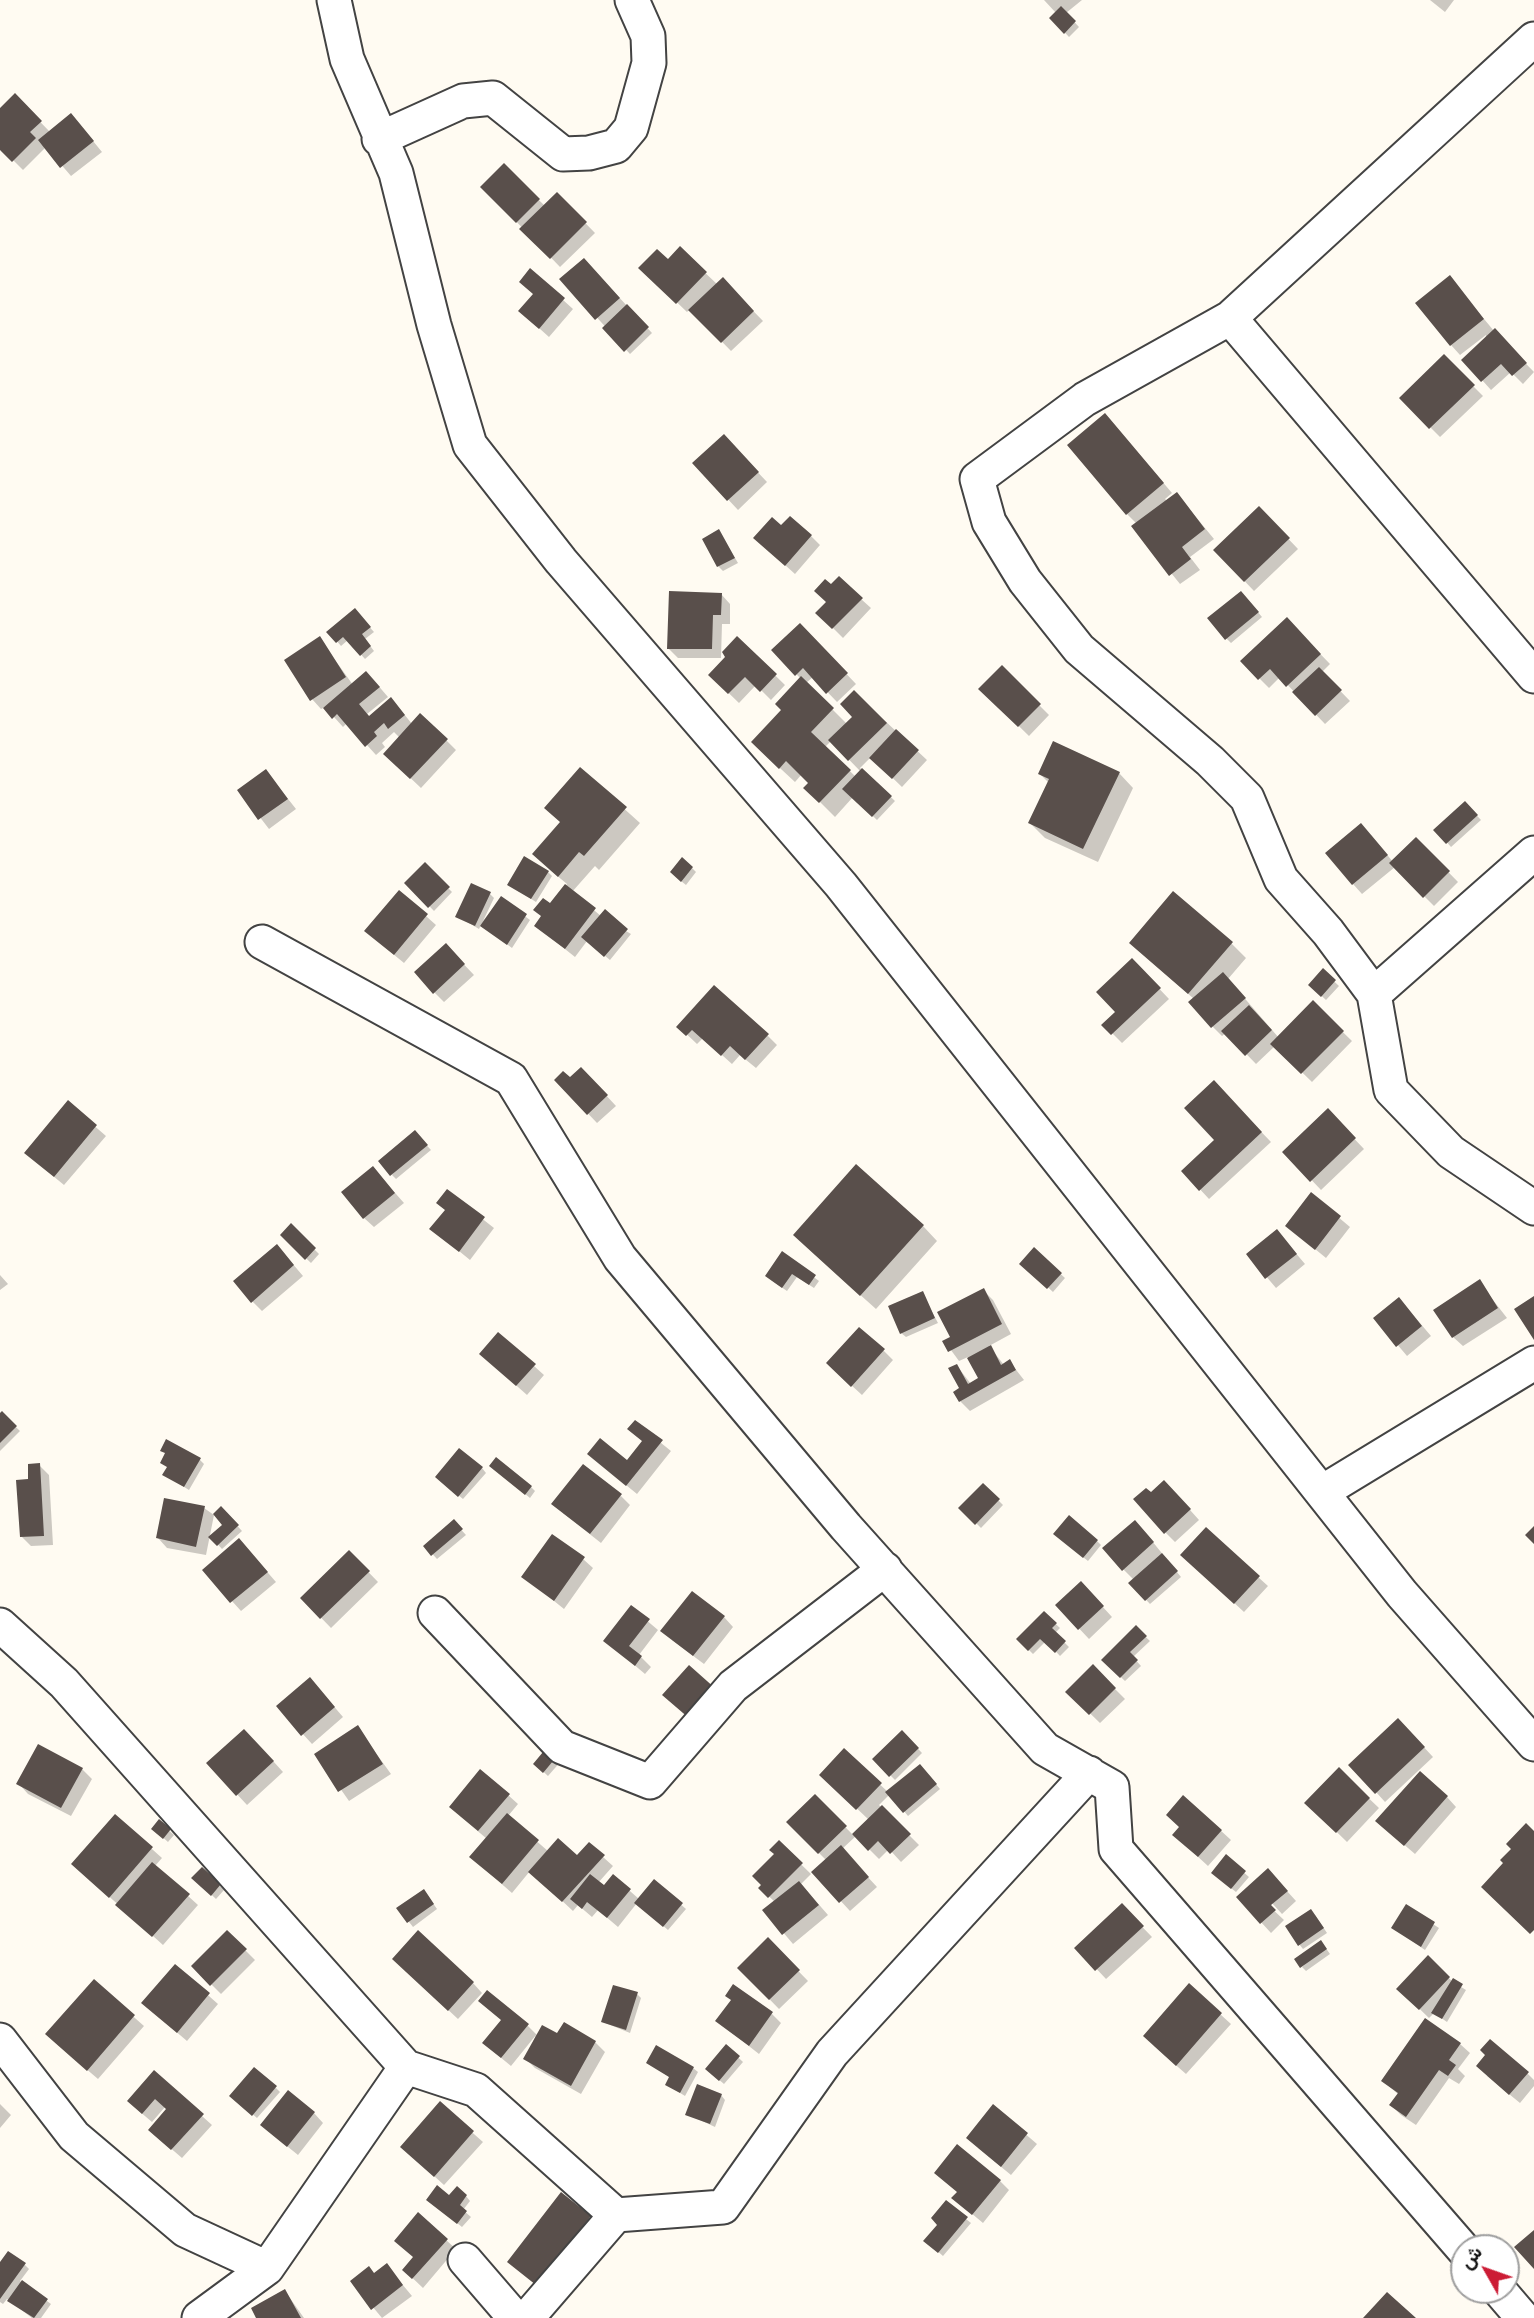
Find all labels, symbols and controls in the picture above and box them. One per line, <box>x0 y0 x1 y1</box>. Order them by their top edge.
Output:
north arrow <box>1450 2234 1520 2304</box>
text: ش <box>1453 2240 1488 2274</box>

